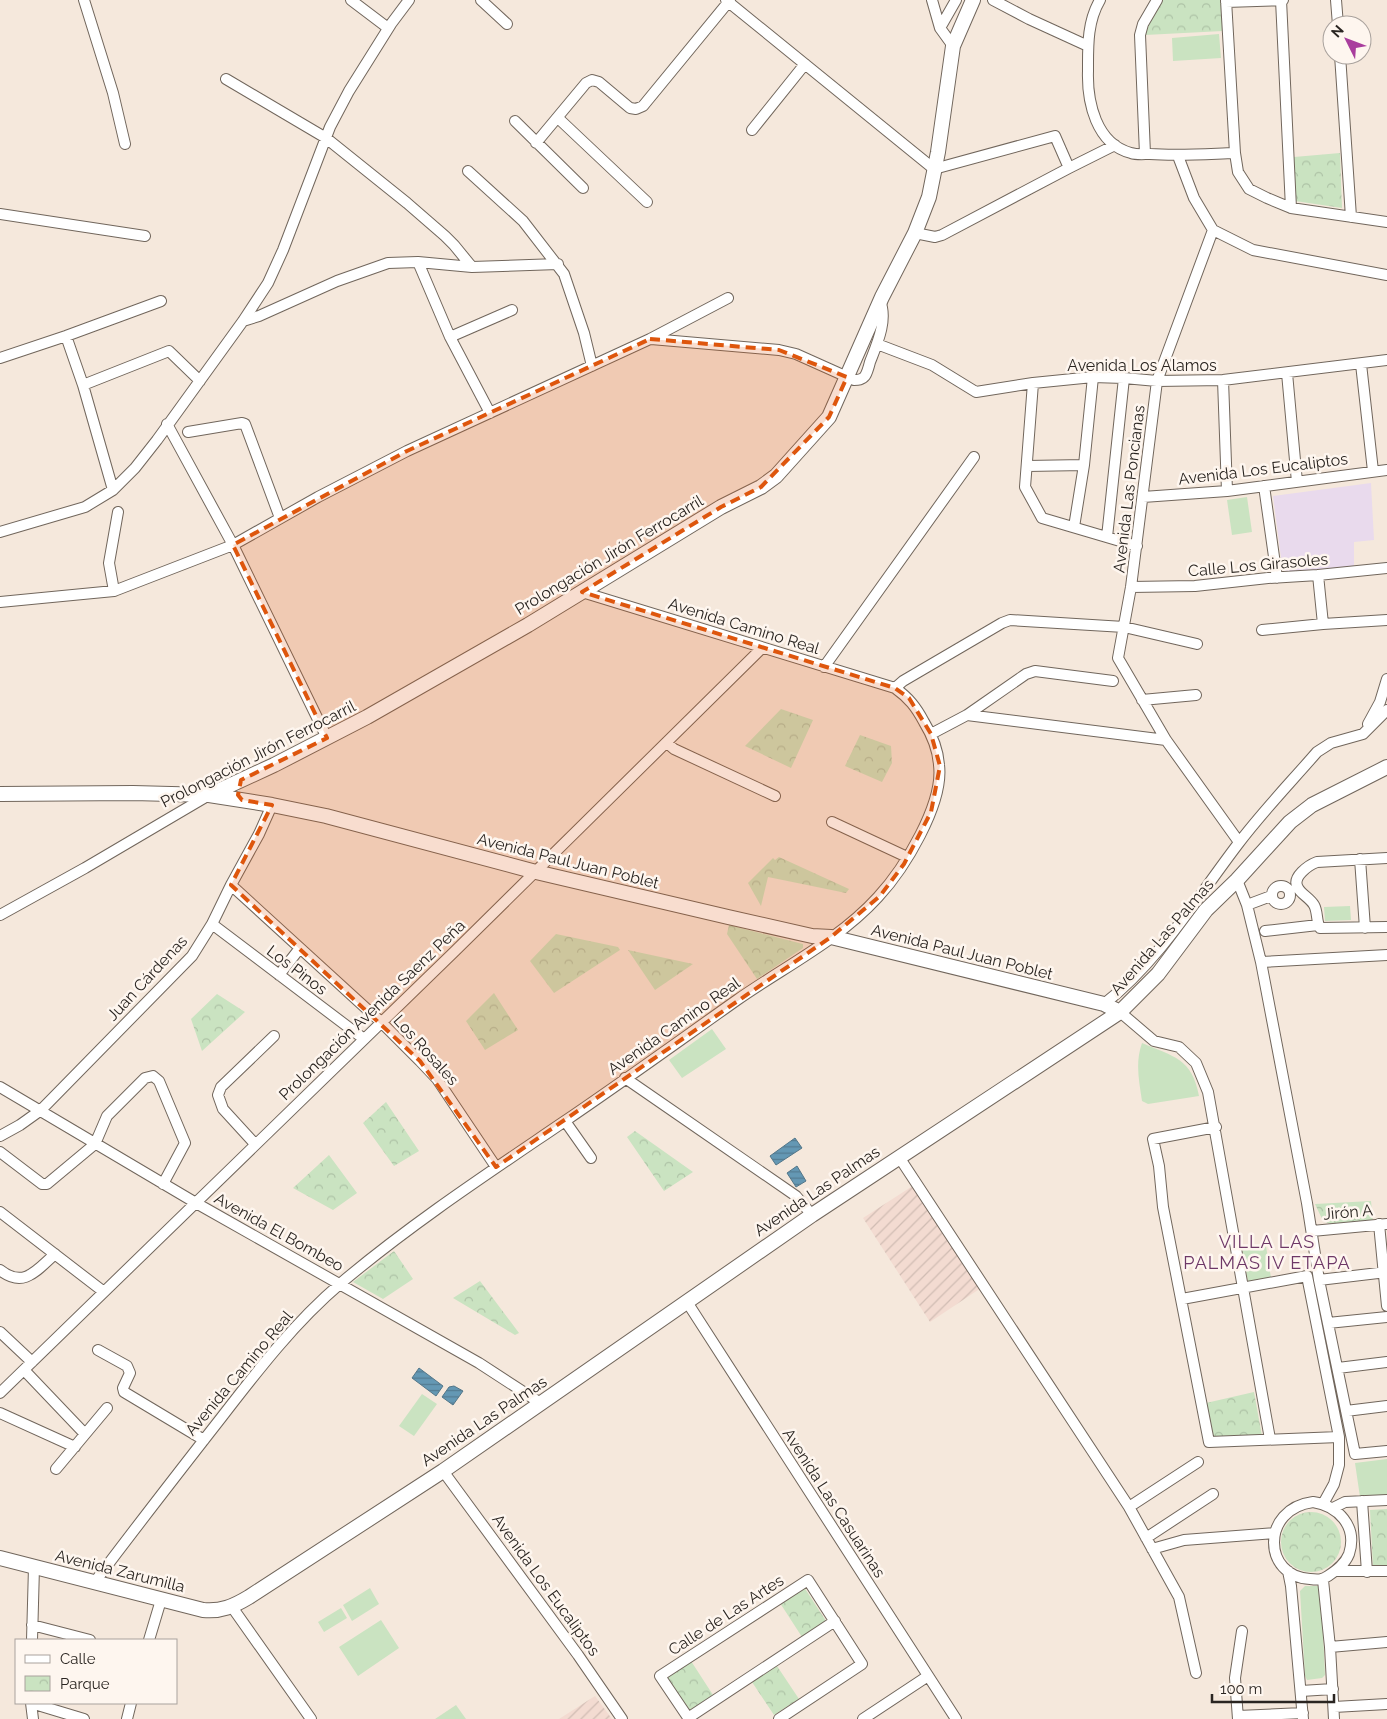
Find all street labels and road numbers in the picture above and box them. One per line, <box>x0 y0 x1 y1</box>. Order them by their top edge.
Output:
street label: Avenida Los Alamos <box>1067 356 1217 375</box>
street label: Avenida Las Poncianas <box>1109 404 1149 574</box>
street label: Avenida Los Eucaliptos <box>1177 449 1349 489</box>
street label: Prolongación Jirón Ferrocarril <box>511 491 707 619</box>
street label: Calle Los Girasoles <box>1187 549 1329 581</box>
street label: Avenida Camino Real <box>666 594 822 658</box>
street label: Prolongación Jirón Ferrocarril <box>157 696 359 812</box>
street label: Avenida Paul Juan Poblet <box>475 829 661 893</box>
street label: Avenida Las Palmas <box>1106 875 1218 999</box>
street label: Prolongación Avenida Saenz Peña <box>275 916 469 1104</box>
street label: Avenida Paul Juan Poblet <box>869 920 1055 984</box>
street label: Juan Cárdenas <box>103 931 191 1025</box>
street label: Los Pinos <box>263 941 331 999</box>
street label: Avenida Camino Real <box>604 973 744 1079</box>
street label: Los Rosales <box>389 1011 463 1089</box>
street label: Avenida Las Palmas <box>751 1142 884 1240</box>
street label: Avenida El Bombeo <box>211 1189 347 1275</box>
street label: Jirón A <box>1322 1200 1374 1224</box>
street label: Avenida Camino Real <box>181 1306 297 1439</box>
street label: Avenida Las Palmas <box>418 1372 551 1470</box>
street label: Avenida Las Casuarinas <box>779 1425 889 1581</box>
street label: Avenida Los Eucaliptos <box>488 1510 604 1660</box>
street label: Avenida Zarumilla <box>53 1546 187 1596</box>
street label: Calle de Las Artes <box>665 1571 787 1659</box>

